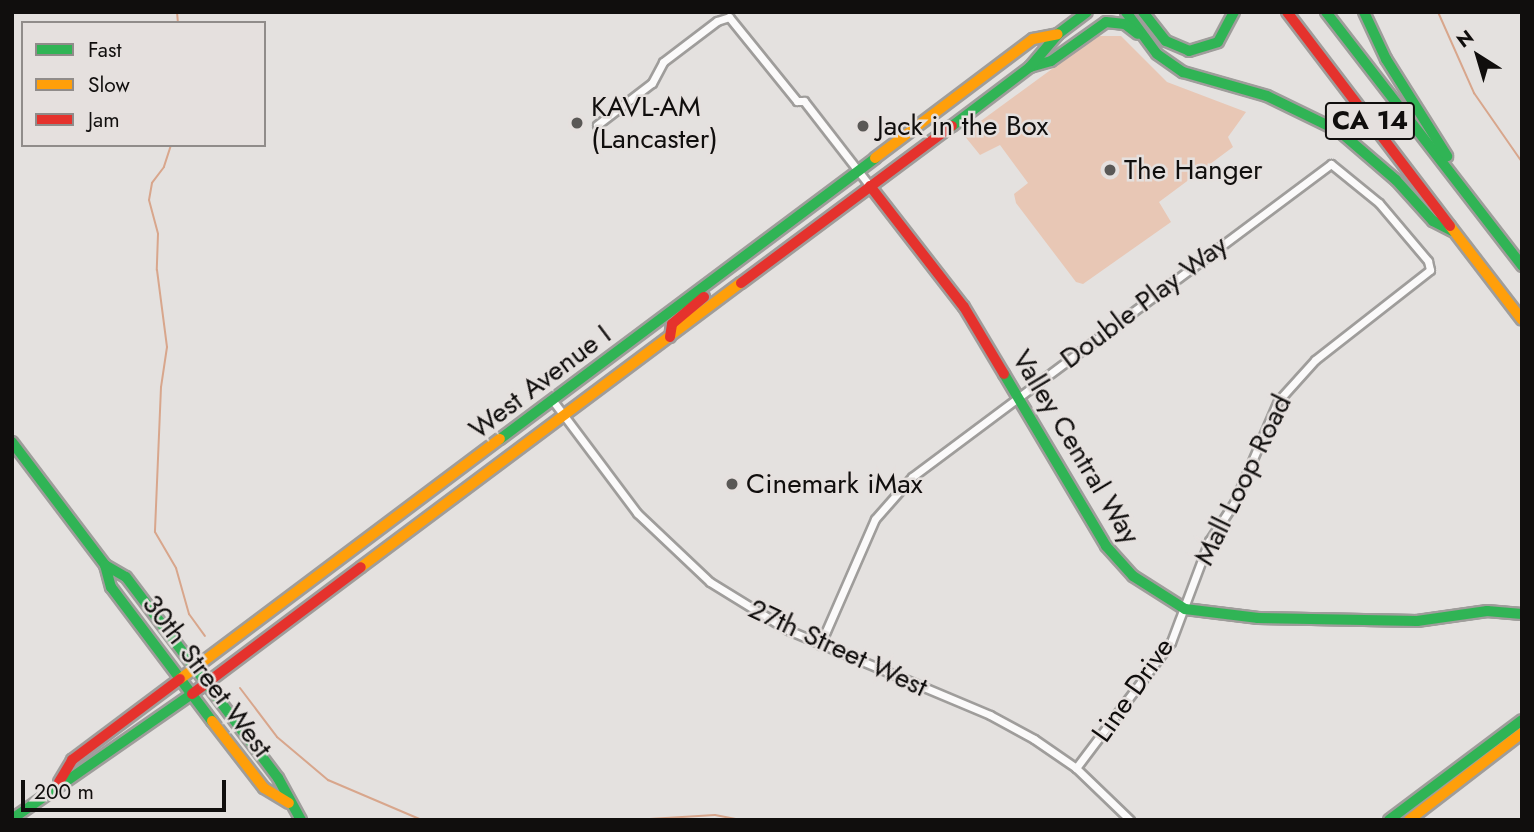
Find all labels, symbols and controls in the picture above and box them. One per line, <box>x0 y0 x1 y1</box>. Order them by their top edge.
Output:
legend <box>21 21 266 147</box>
north arrow <box>1443 21 1513 91</box>
text: N <box>1451 24 1479 54</box>
text: Fast <box>88 35 121 65</box>
text: Slow <box>88 70 130 100</box>
place label: KAVL-AM (Lancaster) <box>591 90 718 156</box>
road number: CA 14 <box>1324 98 1416 144</box>
text: Jam <box>88 105 120 135</box>
place label: Jack in the Box <box>877 109 1048 143</box>
marker: KAVL-AM (Lancaster) <box>569 115 585 131</box>
marker: Jack in the Box <box>855 118 871 134</box>
place label: The Hanger <box>1124 153 1263 187</box>
marker: The Hanger <box>1102 162 1118 178</box>
street label: Double Play Way <box>1054 228 1234 376</box>
street label: West Avenue I <box>462 318 618 446</box>
street label: Valley Central Way <box>1005 344 1147 550</box>
street label: Mall Loop Road <box>1187 389 1299 571</box>
place label: Cinemark iMax <box>746 467 922 501</box>
marker: Cinemark iMax <box>724 476 740 492</box>
street label: 30th Street West <box>135 588 279 764</box>
street label: 27th Street West <box>743 592 933 704</box>
street label: Line Drive <box>1085 631 1181 749</box>
scale bar <box>24 766 229 810</box>
text: 200 m <box>34 777 94 807</box>

